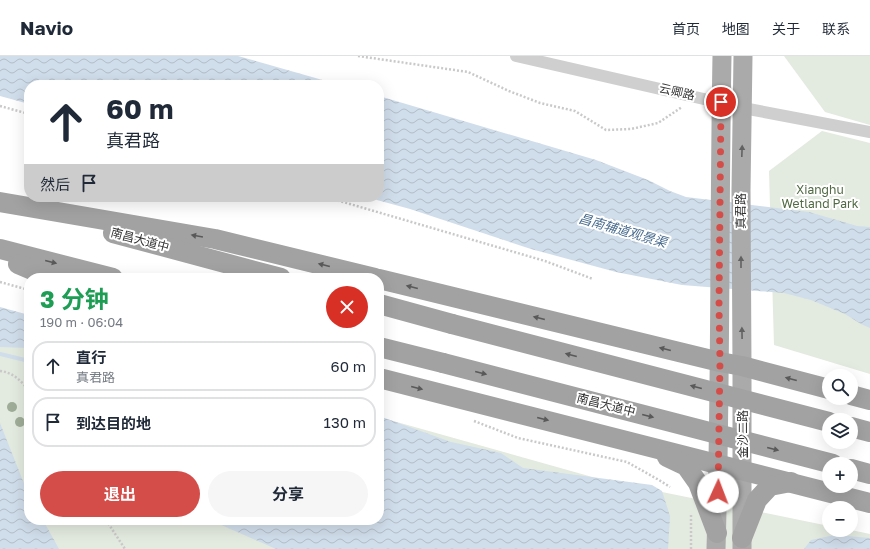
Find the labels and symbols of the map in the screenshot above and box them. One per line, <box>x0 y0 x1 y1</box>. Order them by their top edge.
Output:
street label: 云卿路 <box>658 80 696 103</box>
pin <box>704 85 738 119</box>
one-way arrow <box>738 145 745 157</box>
park label: Xianghu Wetland Park <box>781 182 859 211</box>
street label: 真君路 <box>733 193 748 229</box>
water label: 昌南辅道观景渠 <box>577 210 671 251</box>
street label: 南昌大道中 <box>109 225 171 255</box>
one-way arrow <box>191 233 203 239</box>
one-way arrow <box>738 255 744 268</box>
one-way arrow <box>46 259 58 265</box>
one-way arrow <box>317 262 330 268</box>
one-way arrow <box>406 284 418 290</box>
one-way arrow <box>533 315 545 321</box>
one-way arrow <box>739 326 745 339</box>
one-way arrow <box>659 345 671 351</box>
one-way arrow <box>564 351 577 357</box>
one-way arrow <box>475 370 487 376</box>
one-way arrow <box>785 376 797 382</box>
one-way arrow <box>690 384 702 390</box>
one-way arrow <box>411 385 423 391</box>
street label: 南昌大道中 <box>575 390 637 419</box>
street label: 金沙二路 <box>735 410 750 458</box>
one-way arrow <box>642 413 654 419</box>
one-way arrow <box>537 417 549 423</box>
one-way arrow <box>767 446 780 452</box>
position arrow <box>697 471 739 513</box>

